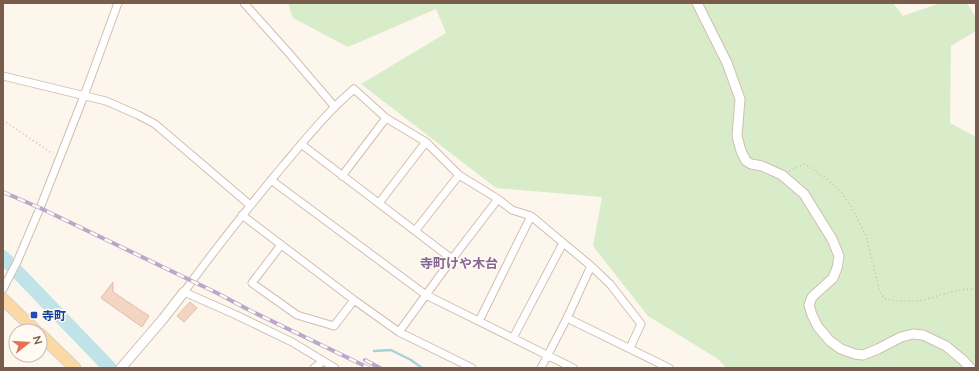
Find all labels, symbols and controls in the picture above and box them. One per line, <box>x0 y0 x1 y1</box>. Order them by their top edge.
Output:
district label: 寺町けや木台 <box>420 255 498 271</box>
place label: 寺町 <box>42 308 66 323</box>
marker: 寺町 <box>29 310 39 320</box>
north arrow <box>8 323 48 363</box>
text: N <box>31 334 45 346</box>

